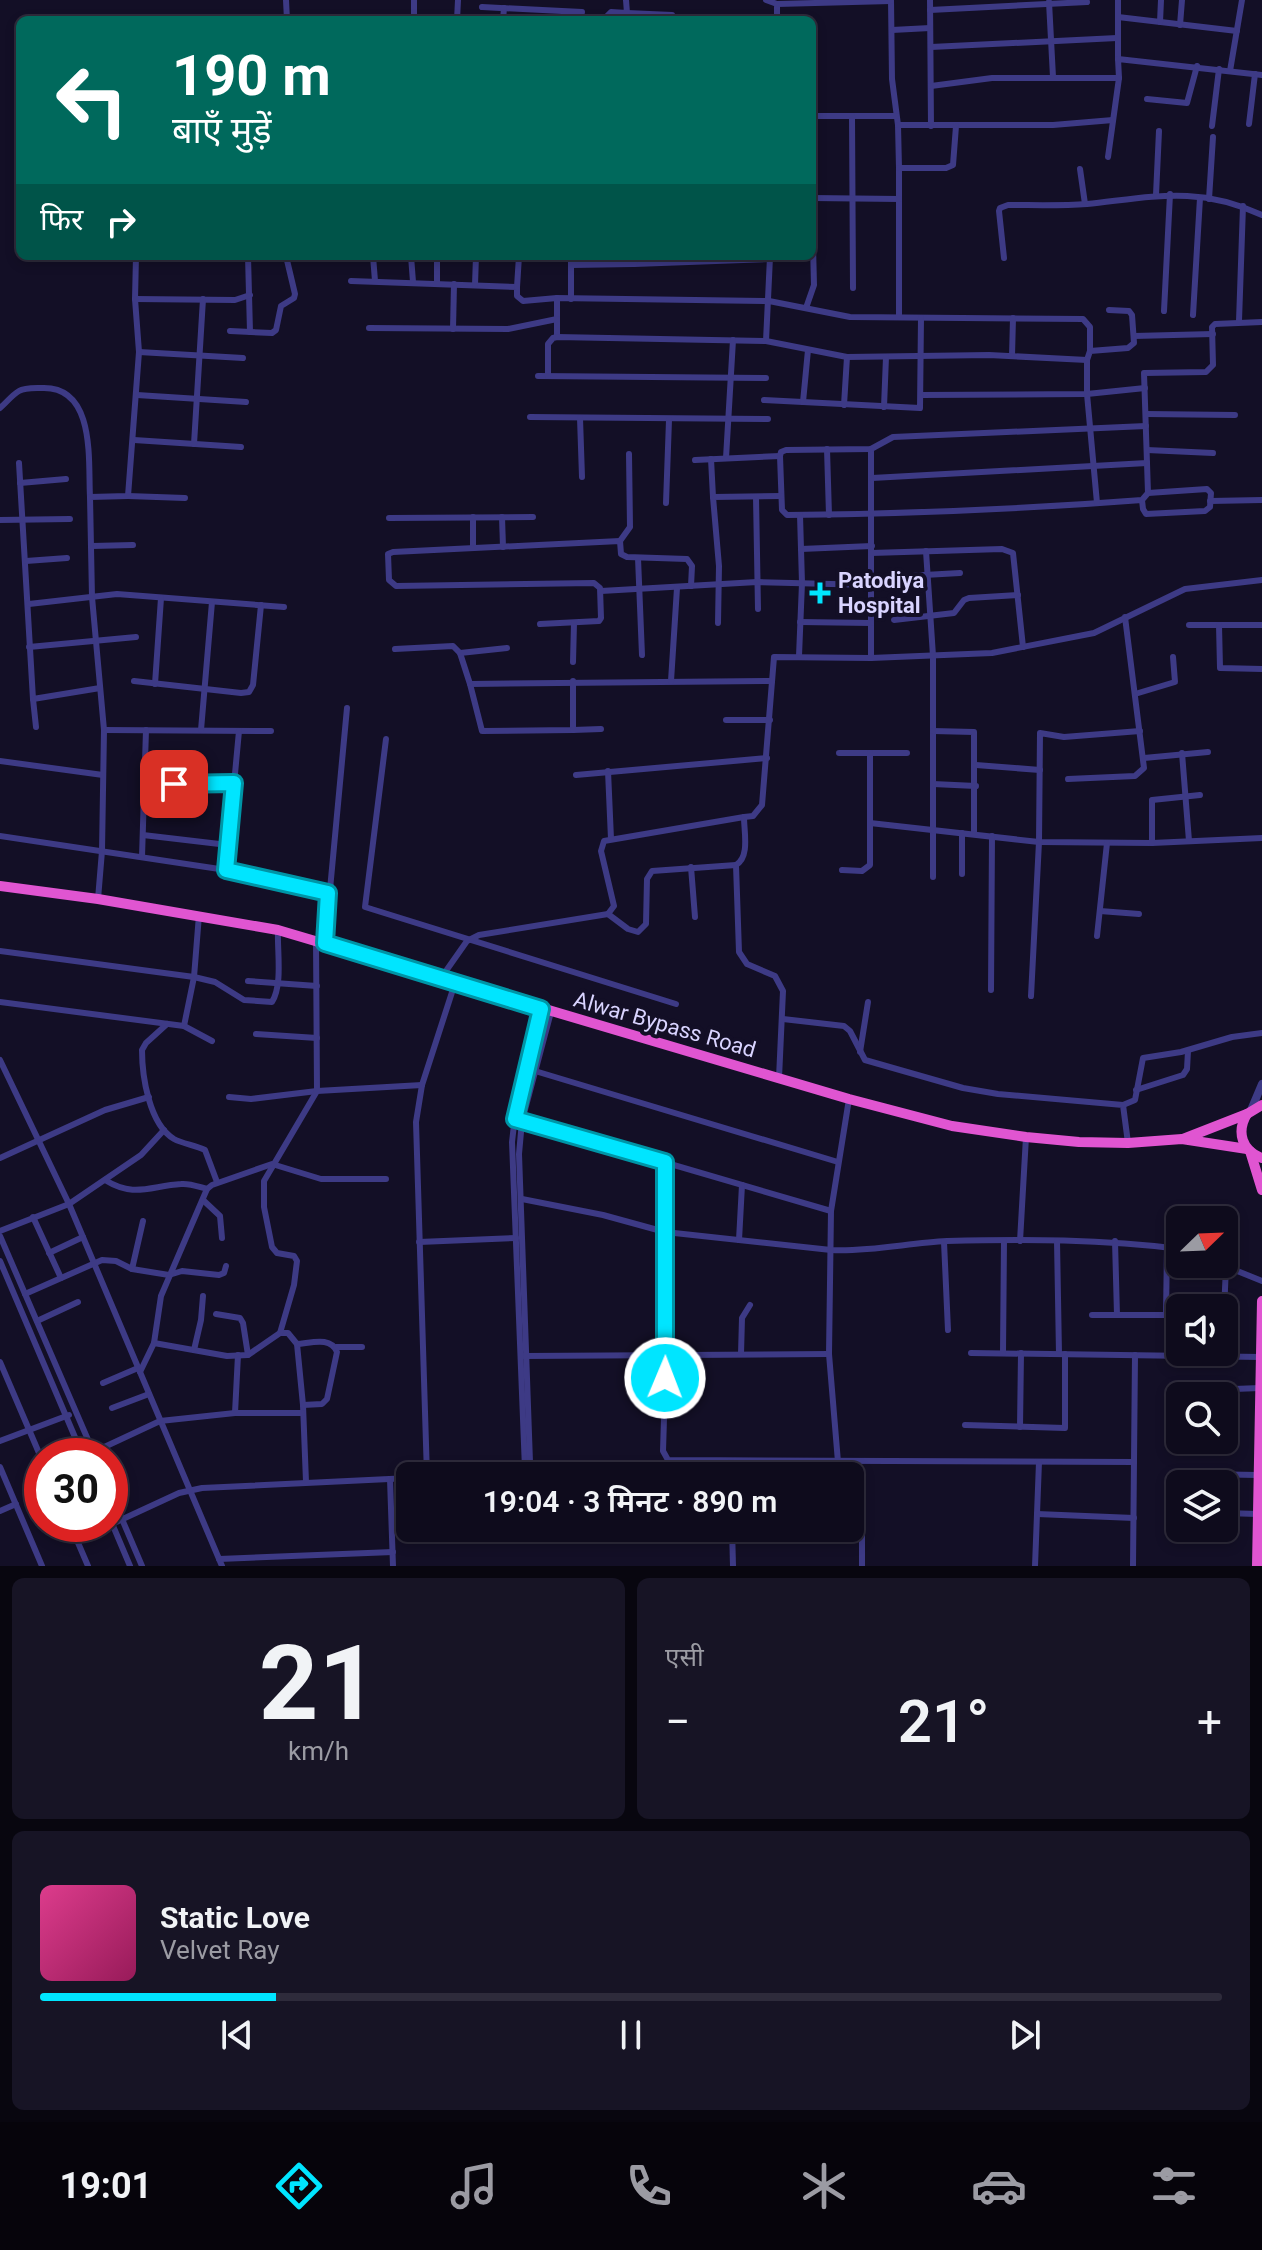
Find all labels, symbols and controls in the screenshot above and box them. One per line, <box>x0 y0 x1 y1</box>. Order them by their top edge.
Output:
text: 190 m <box>172 43 331 109</box>
icon: left <box>40 48 144 152</box>
text: बाएँ मुड़ें <box>172 110 272 152</box>
icon: right <box>99 200 143 244</box>
text: फिर <box>40 202 83 237</box>
place label: Patodiya Hospital <box>838 568 925 618</box>
marker: Patodiya Hospital <box>809 582 831 604</box>
pin <box>140 750 208 818</box>
icon: arrive <box>152 762 196 806</box>
street label: Alwar Bypass Road <box>571 987 759 1062</box>
north arrow <box>1166 1206 1238 1278</box>
map controls <box>1166 1206 1238 1542</box>
button: sound <box>1166 1294 1238 1366</box>
position arrow <box>623 1336 707 1420</box>
button: search <box>1166 1382 1238 1454</box>
speed limit sign: 30 <box>24 1438 128 1542</box>
button: layers <box>1166 1470 1238 1542</box>
text: 19:04 · 3 मिनट · 890 m <box>483 1484 777 1519</box>
text: 21 <box>259 1623 378 1744</box>
text: एसी <box>665 1642 704 1672</box>
text: 21° <box>898 1686 989 1757</box>
text: − <box>665 1696 690 1748</box>
text: + <box>1197 1696 1222 1748</box>
text: km/h <box>288 1736 349 1766</box>
text: Static Love <box>160 1900 310 1935</box>
text: Velvet Ray <box>160 1935 280 1965</box>
icon: previous <box>215 2013 259 2057</box>
icon: pause <box>609 2013 653 2057</box>
icon: next <box>1003 2013 1047 2057</box>
icon: directions <box>271 2158 327 2214</box>
icon: music <box>446 2158 502 2214</box>
icon: phone <box>621 2158 677 2214</box>
icon: climate <box>796 2158 852 2214</box>
icon: car <box>971 2158 1027 2214</box>
icon: filters <box>1146 2158 1202 2214</box>
text: 19:01 <box>60 2165 152 2207</box>

